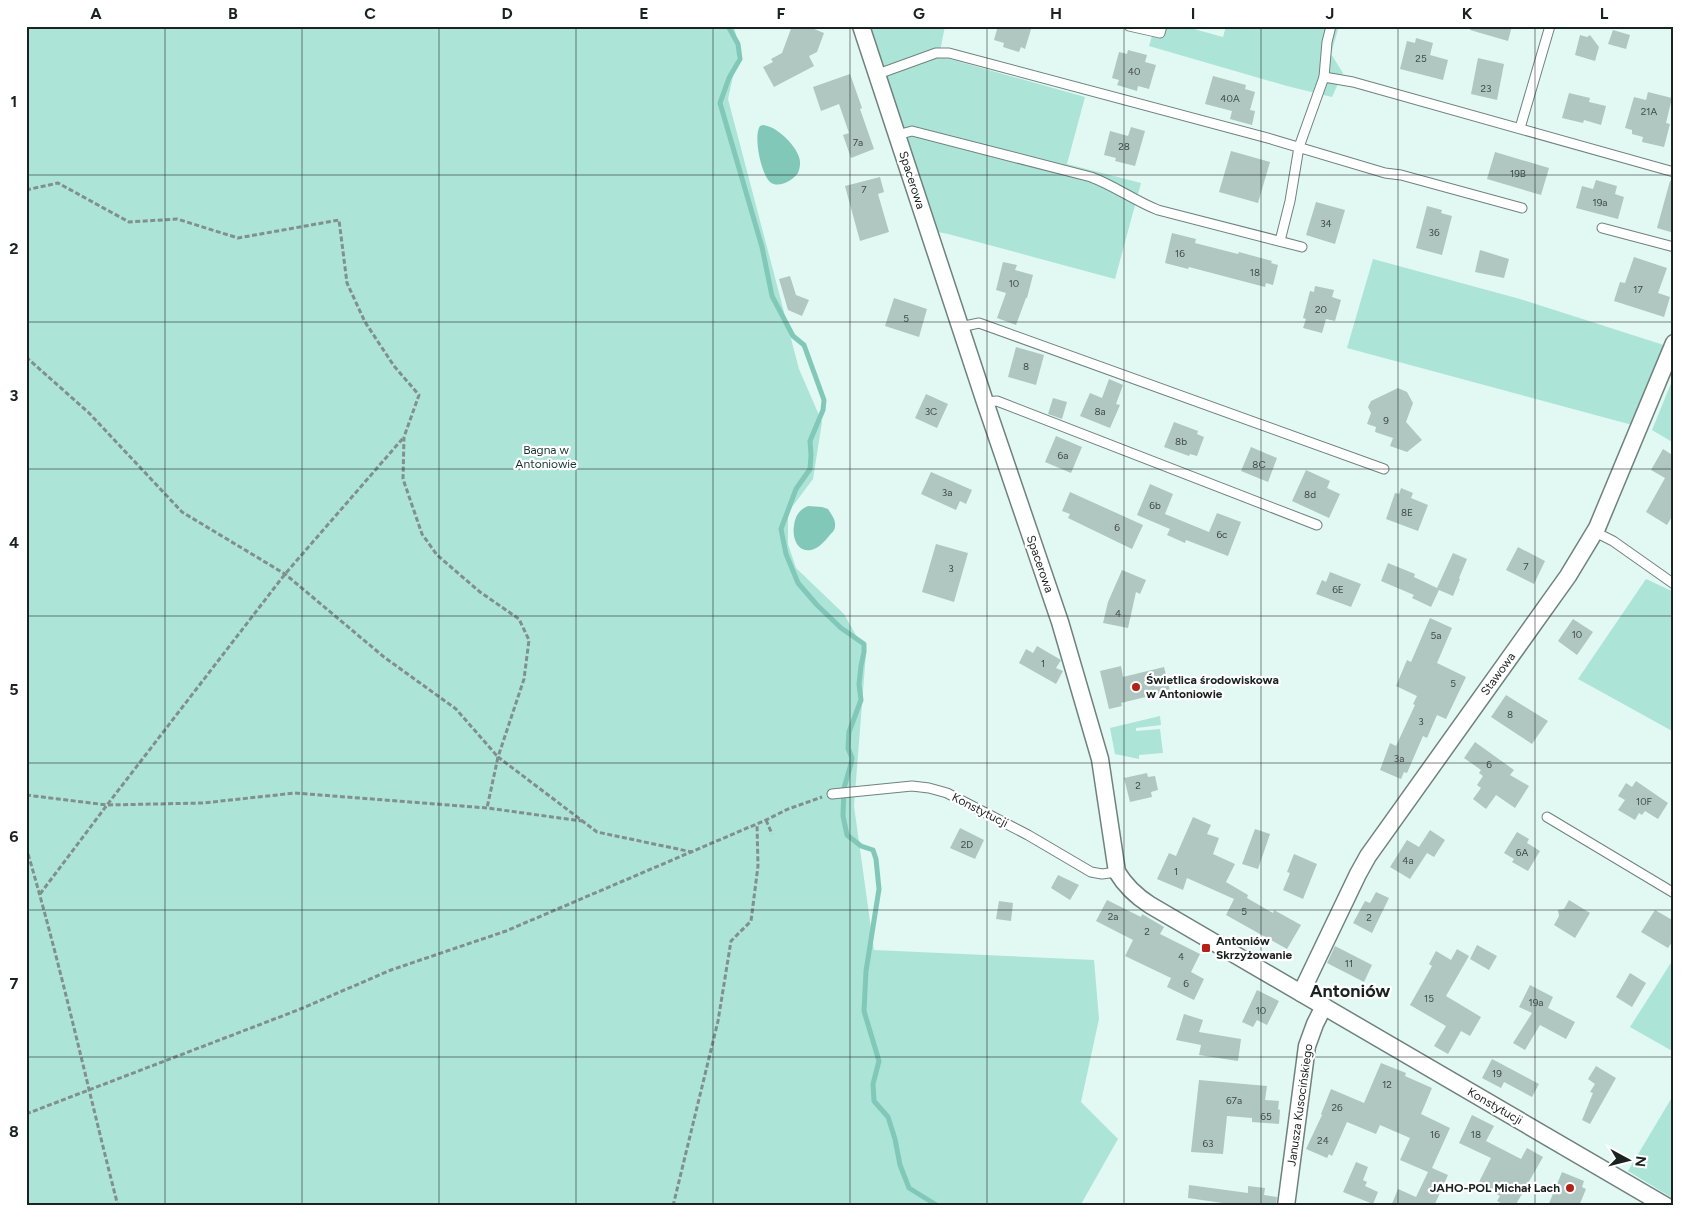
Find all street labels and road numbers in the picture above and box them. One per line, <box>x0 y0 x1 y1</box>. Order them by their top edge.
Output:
street label: Spacerowa <box>896 149 928 211</box>
street label: Spacerowa <box>1024 533 1056 595</box>
street label: Stawowa <box>1478 650 1518 698</box>
street label: Konstytucji <box>950 790 1010 830</box>
street label: Janusza Kusocińskiego <box>1284 1043 1316 1167</box>
street label: Konstytucji <box>1465 1085 1525 1127</box>

